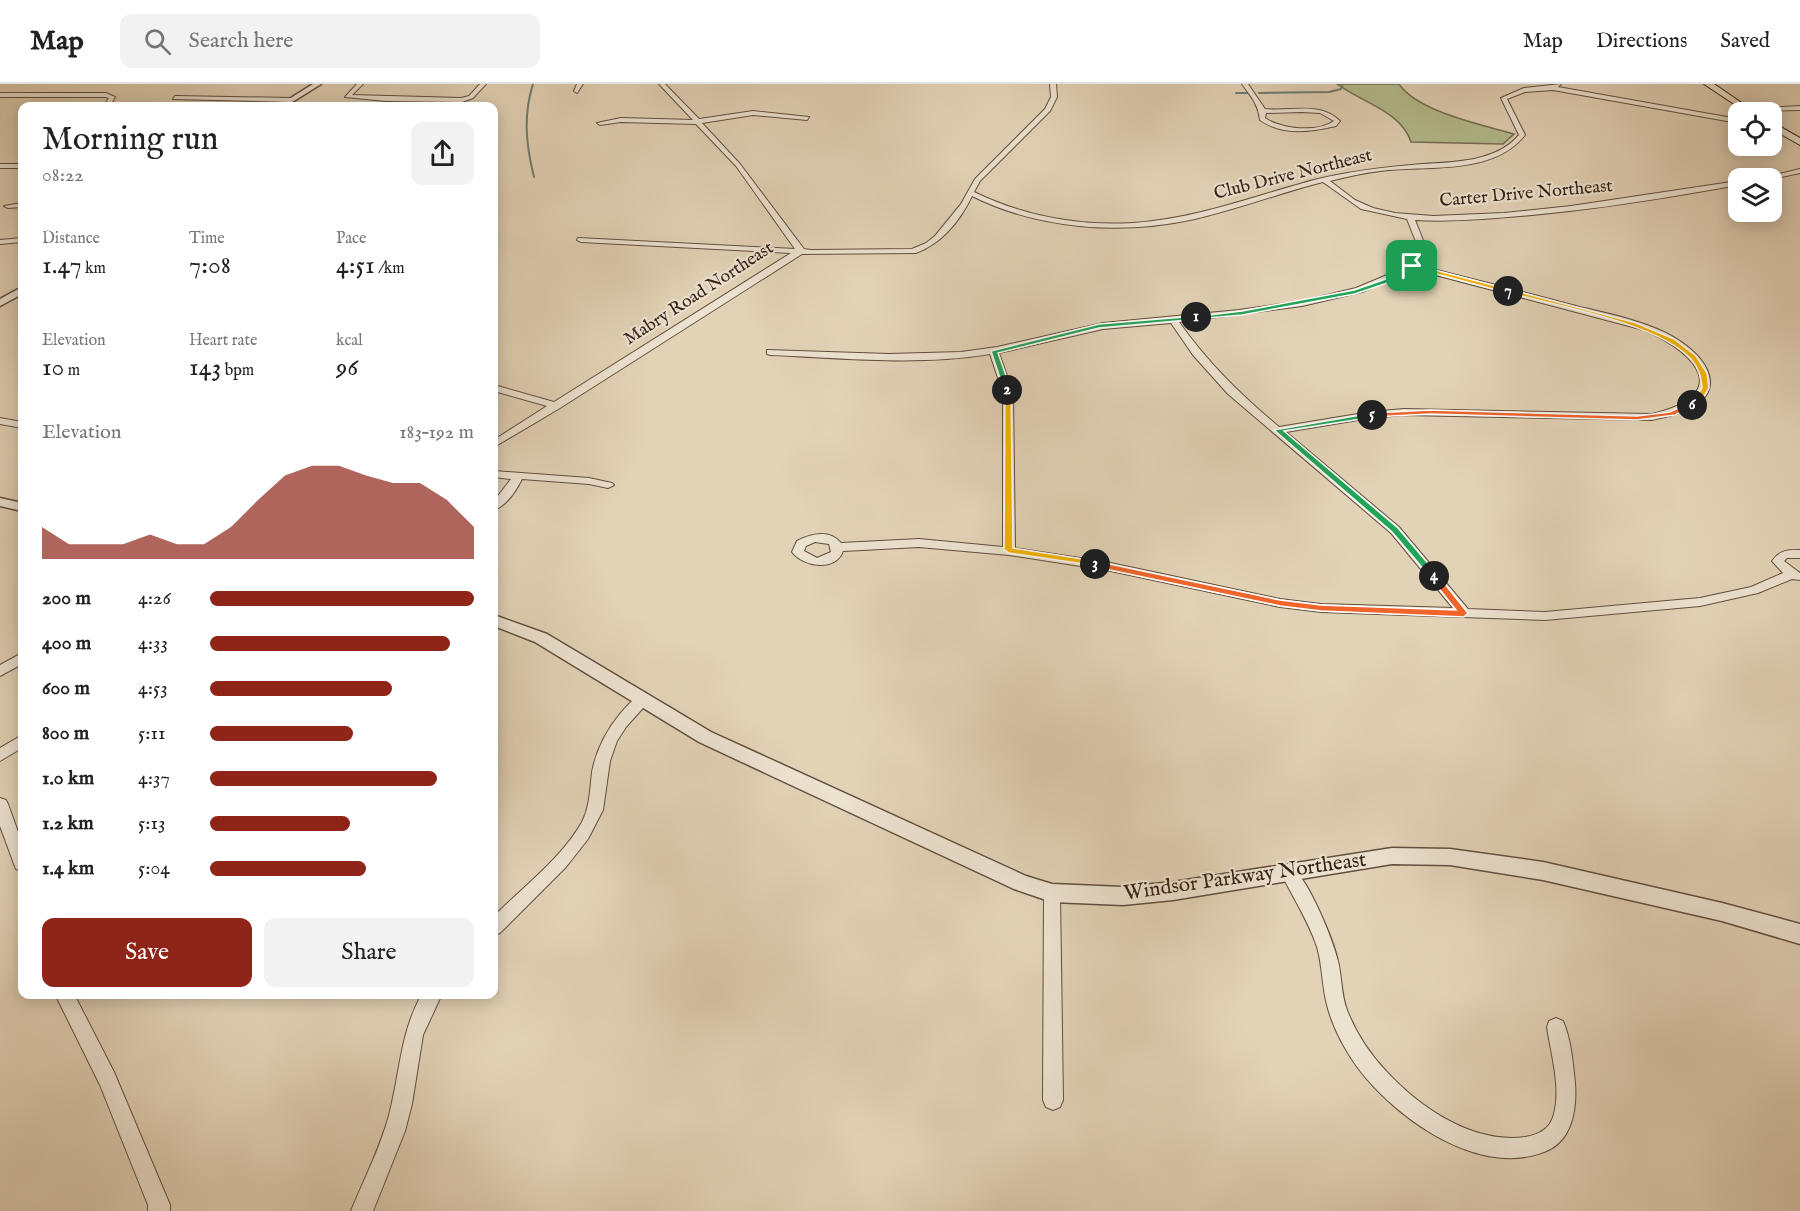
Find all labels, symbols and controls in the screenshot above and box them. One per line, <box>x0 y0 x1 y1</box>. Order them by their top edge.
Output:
search box <box>120 14 540 68</box>
text: Map <box>30 24 84 59</box>
icon: search <box>141 25 174 58</box>
text: Search here <box>189 27 293 55</box>
text: Map <box>1523 28 1563 55</box>
text: Directions <box>1596 28 1687 55</box>
text: Saved <box>1720 28 1770 55</box>
map controls <box>1728 102 1782 222</box>
button: locate <box>1728 102 1782 156</box>
text: Morning run <box>42 119 218 161</box>
button: share <box>411 122 474 185</box>
street label: Club Drive Northeast <box>1212 144 1374 206</box>
text: 08:22 <box>42 163 84 188</box>
button: layers <box>1728 168 1782 222</box>
street label: Carter Drive Northeast <box>1438 175 1614 213</box>
text: Distance <box>42 229 100 249</box>
text: Time <box>189 229 225 249</box>
text: Pace <box>336 229 366 249</box>
street label: Mabry Road Northeast <box>620 237 778 351</box>
pin <box>1386 240 1437 291</box>
text: 1.47 <box>42 249 82 282</box>
text: 7:08 <box>189 249 231 282</box>
text: 4:51 <box>336 249 375 282</box>
icon: arrive <box>1395 249 1428 282</box>
text: km <box>82 259 106 279</box>
text: /km <box>375 259 405 279</box>
pin: 7 <box>1493 276 1523 306</box>
text: 7 <box>1504 281 1512 301</box>
pin: 1 <box>1181 302 1211 332</box>
text: 1 <box>1193 307 1199 327</box>
text: Elevation <box>42 331 105 351</box>
text: Heart rate <box>189 331 257 351</box>
text: kcal <box>336 331 363 351</box>
text: 10 <box>42 351 64 384</box>
text: 143 <box>189 351 221 384</box>
text: 96 <box>336 351 358 384</box>
text: m <box>64 361 80 381</box>
text: bpm <box>221 361 254 381</box>
pin: 2 <box>992 375 1022 405</box>
text: 2 <box>1003 380 1011 400</box>
pin: 6 <box>1677 390 1707 420</box>
text: 6 <box>1689 395 1695 415</box>
pin: 5 <box>1357 400 1387 430</box>
text: 5 <box>1369 405 1375 425</box>
text: Elevation <box>42 420 121 445</box>
text: 183–192 m <box>399 420 474 445</box>
pin: 3 <box>1080 549 1110 579</box>
text: 3 <box>1092 554 1098 574</box>
pin: 4 <box>1419 561 1449 591</box>
text: 4 <box>1430 566 1438 586</box>
text: 200 m <box>42 586 91 611</box>
text: 4:26 <box>138 586 171 611</box>
text: 400 m <box>42 631 91 656</box>
text: 4:33 <box>138 631 168 656</box>
text: 600 m <box>42 676 90 701</box>
text: 4:53 <box>138 676 168 701</box>
text: 800 m <box>42 721 89 746</box>
text: 5:11 <box>138 721 165 746</box>
text: 1.0 km <box>42 766 94 791</box>
text: 4:37 <box>138 766 170 791</box>
text: 1.2 km <box>42 811 94 836</box>
text: 5:13 <box>138 811 165 836</box>
street label: Windsor Parkway Northeast <box>1122 847 1368 907</box>
text: 1.4 km <box>42 856 94 881</box>
text: 5:04 <box>138 856 170 881</box>
button: Save <box>42 918 252 987</box>
button: Share <box>264 918 474 987</box>

